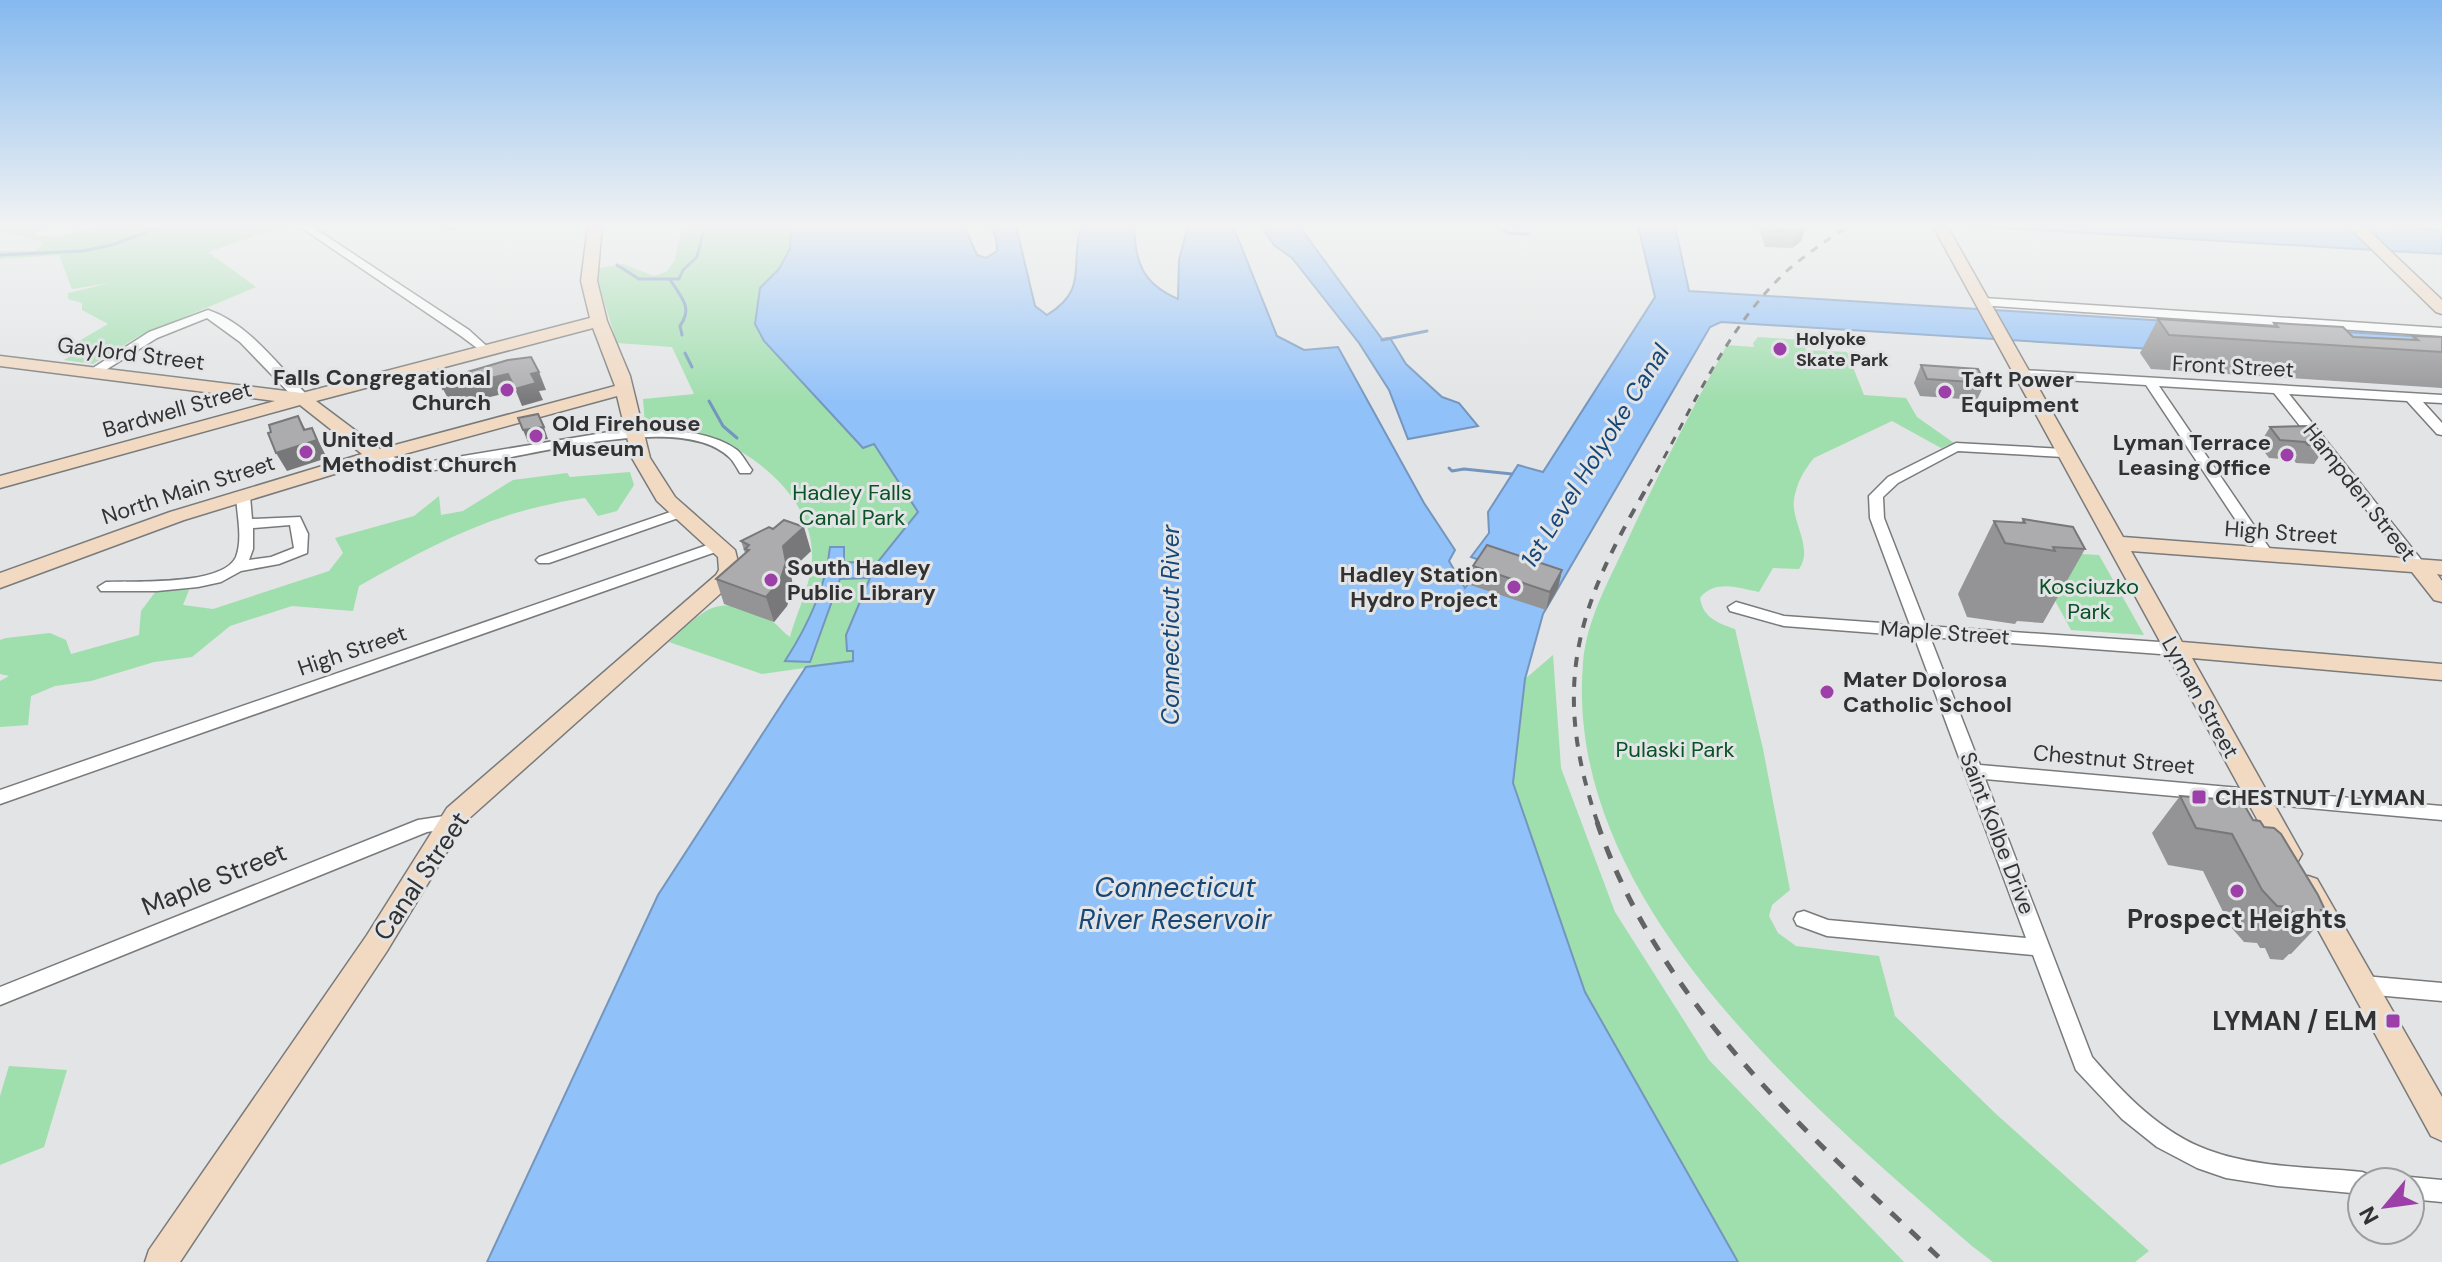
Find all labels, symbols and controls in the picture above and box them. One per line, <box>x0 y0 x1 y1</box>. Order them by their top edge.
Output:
place label: Holyoke Skate Park <box>1796 327 1889 372</box>
street label: Gaylord Street <box>56 330 206 377</box>
water label: 1st Level Holyoke Canal <box>1513 338 1676 573</box>
marker: Holyoke Skate Park <box>1771 340 1789 358</box>
street label: Front Street <box>2171 349 2295 384</box>
place label: Falls Congregational Church <box>273 363 491 417</box>
place label: Taft Power Equipment <box>1961 365 2079 419</box>
street label: Bardwell Street <box>99 374 255 445</box>
marker: Falls Congregational Church <box>498 381 516 399</box>
marker: Taft Power Equipment <box>1936 383 1954 401</box>
place label: Old Firehouse Museum <box>552 409 701 463</box>
street label: Hampden Street <box>2297 417 2423 567</box>
place label: United Methodist Church <box>322 425 517 479</box>
marker: Old Firehouse Museum <box>527 427 545 445</box>
place label: Lyman Terrace Leasing Office <box>2113 428 2271 482</box>
marker: United Methodist Church <box>297 443 315 461</box>
marker: Lyman Terrace Leasing Office <box>2278 446 2296 464</box>
street label: North Main Street <box>98 448 278 531</box>
park label: Hadley Falls Canal Park <box>792 478 912 532</box>
street label: High Street <box>2223 514 2339 551</box>
water label: Connecticut River <box>1155 524 1186 725</box>
place label: South Hadley Public Library <box>787 553 936 607</box>
place label: Hadley Station Hydro Project <box>1340 560 1498 614</box>
marker: South Hadley Public Library <box>762 571 780 589</box>
park label: Kosciuzko Park <box>2039 572 2139 626</box>
marker: Hadley Station Hydro Project <box>1505 578 1523 596</box>
street label: Maple Street <box>1879 614 2011 651</box>
street label: High Street <box>294 618 410 683</box>
street label: Lyman Street <box>2155 631 2246 763</box>
place label: Mater Dolorosa Catholic School <box>1843 665 2012 719</box>
marker: Mater Dolorosa Catholic School <box>1818 683 1836 701</box>
park label: Pulaski Park <box>1616 735 1734 764</box>
street label: Chestnut Street <box>2032 738 2196 781</box>
street label: Saint Kolbe Drive <box>1953 748 2042 918</box>
place label: CHESTNUT / LYMAN <box>2215 783 2425 812</box>
marker: CHESTNUT / LYMAN <box>2190 788 2208 806</box>
street label: Canal Street <box>365 805 477 947</box>
street label: Maple Street <box>136 834 292 924</box>
water label: Connecticut River Reservoir <box>1079 869 1272 938</box>
marker: Prospect Heights <box>2228 882 2246 900</box>
place label: Prospect Heights <box>2127 902 2347 936</box>
place label: LYMAN / ELM <box>2212 1004 2377 1038</box>
marker: LYMAN / ELM <box>2384 1012 2402 1030</box>
north arrow <box>2346 1166 2426 1246</box>
text: N <box>2352 1201 2386 1230</box>

